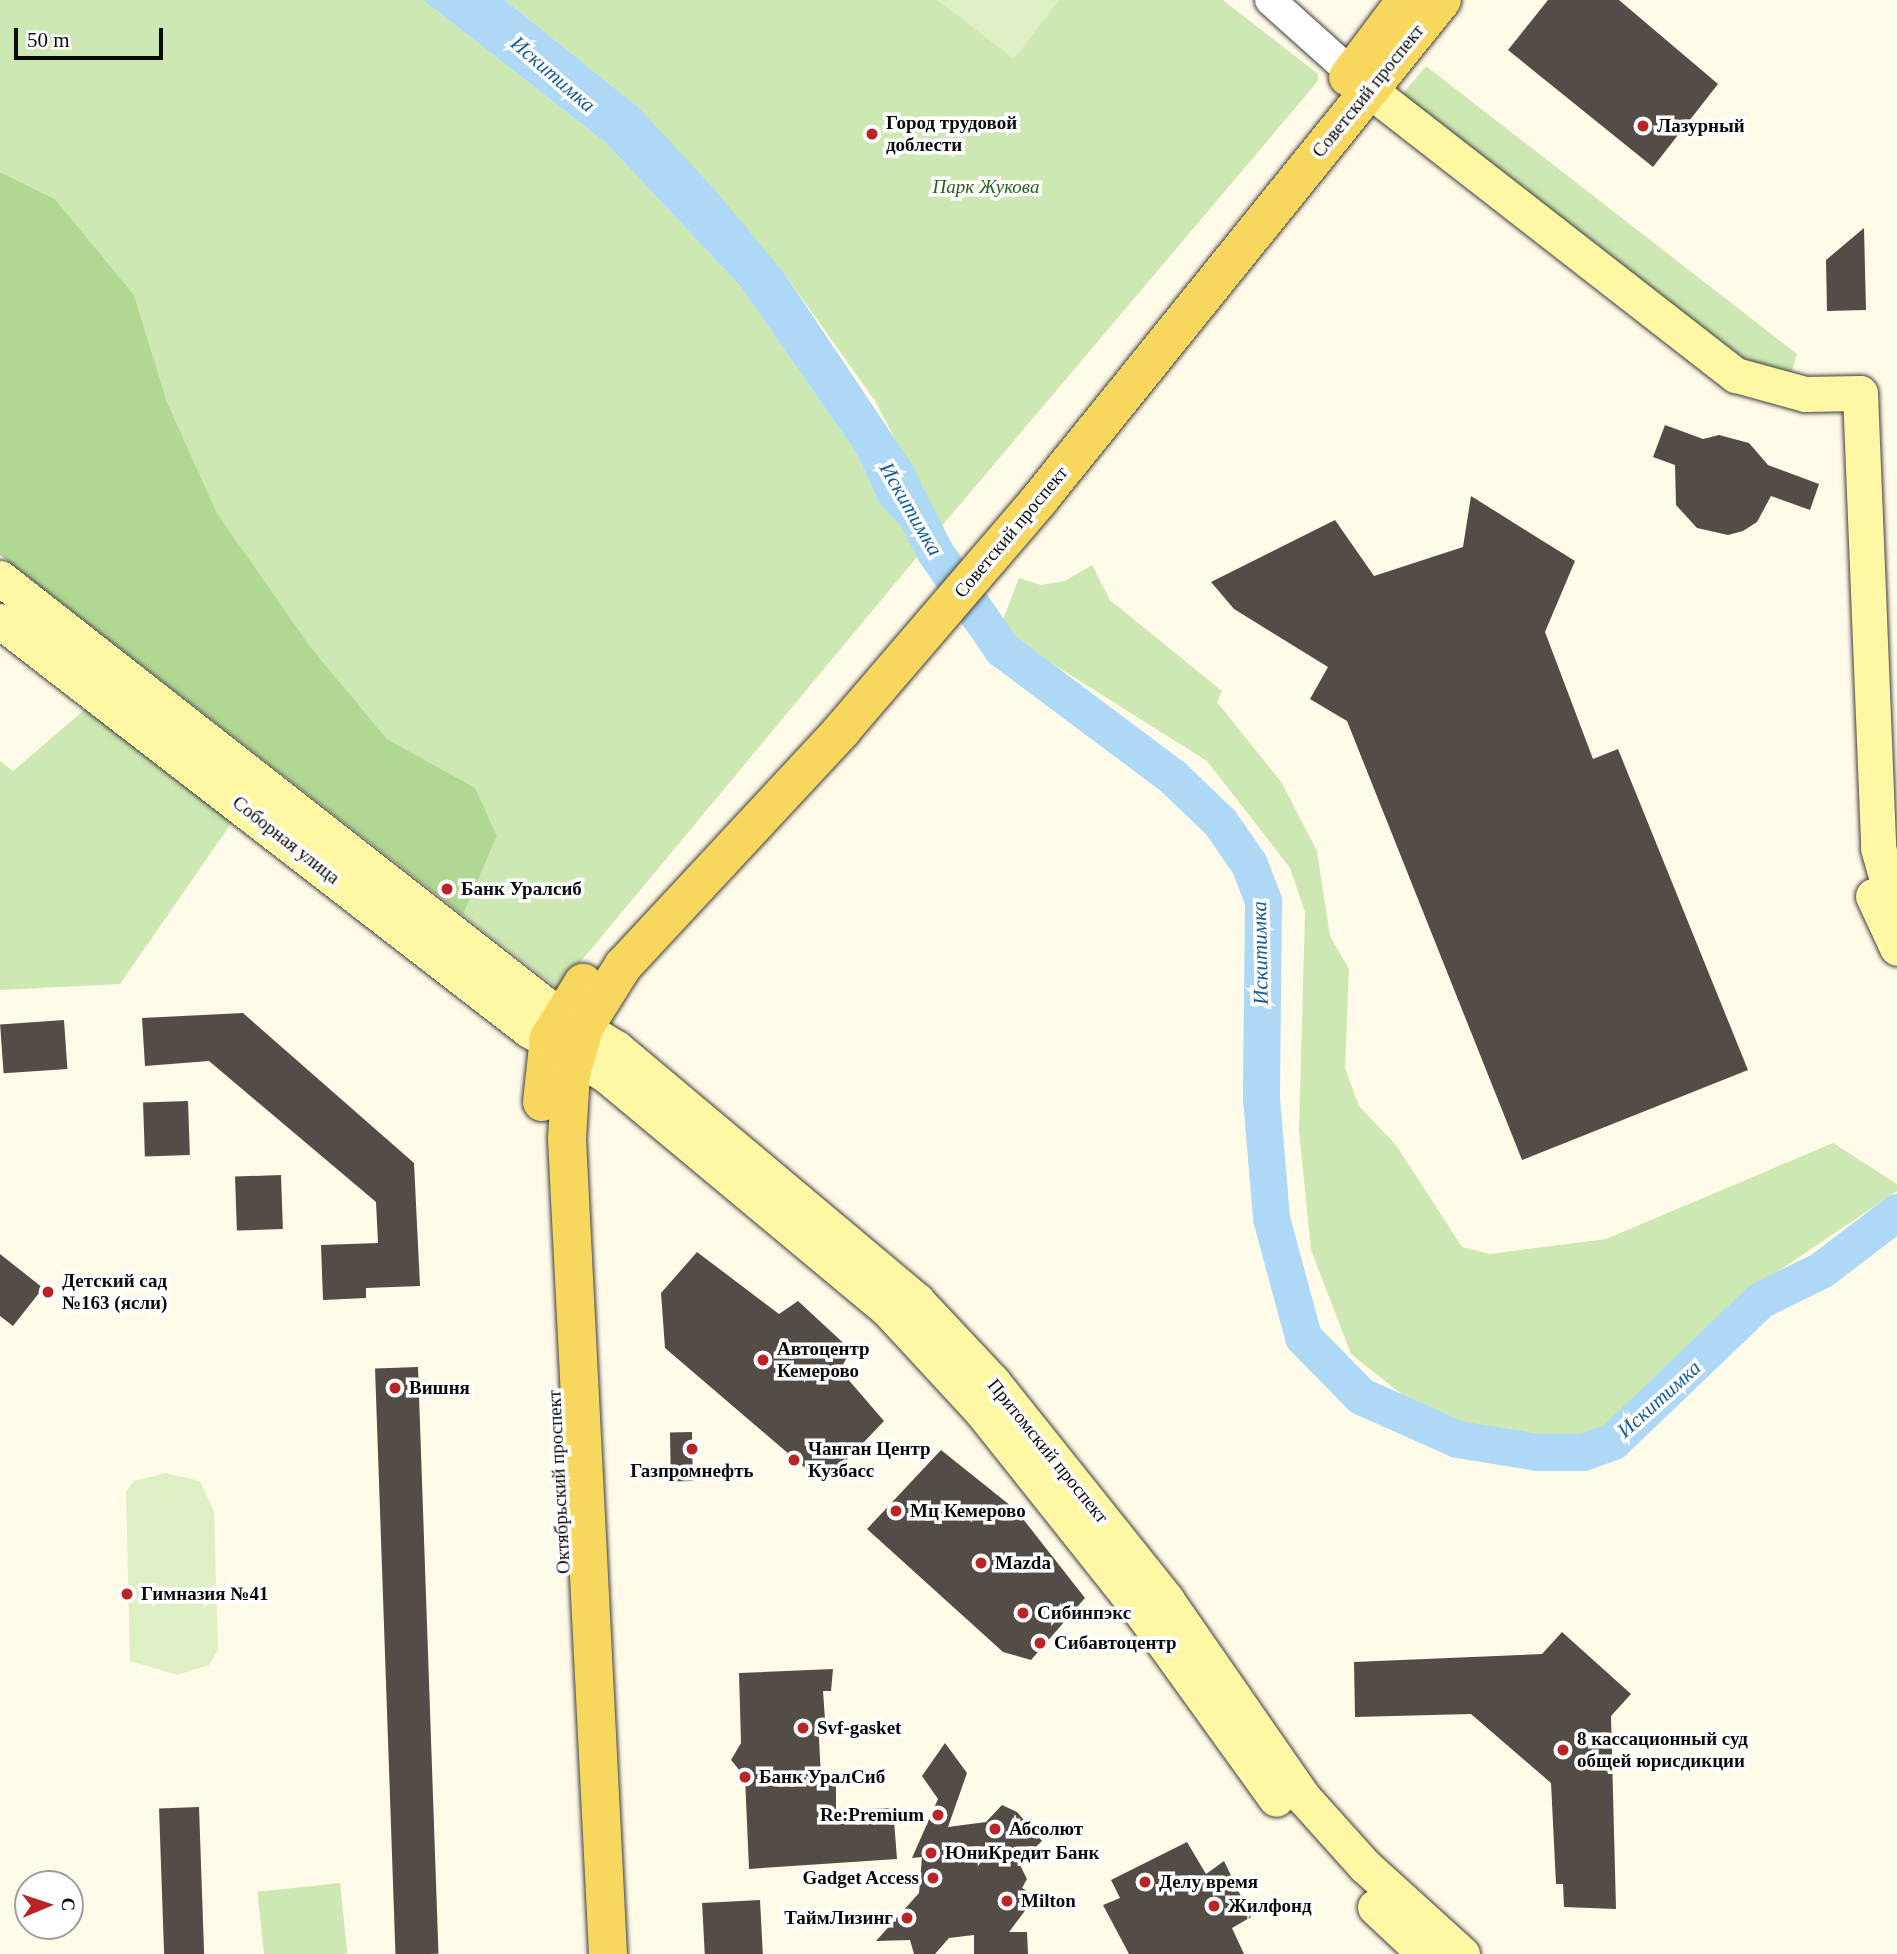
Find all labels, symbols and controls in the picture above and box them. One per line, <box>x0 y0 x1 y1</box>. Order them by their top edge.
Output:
scale bar <box>18 14 166 58</box>
street label: Советский проспект <box>1307 20 1429 162</box>
text: 50 m <box>27 28 70 52</box>
water label: Искитимка <box>506 30 600 118</box>
place label: Город трудовой доблести <box>886 112 1017 156</box>
place label: Лазурный <box>1657 115 1745 137</box>
marker: Лазурный <box>1635 118 1651 134</box>
marker: Город трудовой доблести <box>864 126 880 142</box>
park label: Парк Жукова <box>933 176 1039 198</box>
water label: Искитимка <box>874 458 948 560</box>
street label: Советский проспект <box>949 462 1073 602</box>
street label: Соборная улица <box>228 791 344 889</box>
place label: Банк Уралсиб <box>461 878 582 900</box>
marker: Банк Уралсиб <box>439 881 455 897</box>
water label: Искитимка <box>1246 901 1274 1005</box>
place label: Детский сад №163 (ясли) <box>62 1270 167 1314</box>
marker: Детский сад №163 (ясли) <box>40 1284 56 1300</box>
place label: Автоцентр Кемерово <box>777 1338 870 1382</box>
marker: Автоцентр Кемерово <box>755 1352 771 1368</box>
water label: Искитимка <box>1612 1355 1706 1443</box>
street label: Притомский проспект <box>983 1374 1113 1528</box>
place label: Вишня <box>409 1377 470 1399</box>
marker: Вишня <box>387 1380 403 1396</box>
street label: Октябрьский проспект <box>543 1390 575 1574</box>
place label: Чанган Центр Кузбасс <box>808 1438 931 1482</box>
marker: Газпромнефть <box>684 1441 700 1457</box>
marker: Чанган Центр Кузбасс <box>786 1452 802 1468</box>
place label: Газпромнефть <box>630 1460 754 1482</box>
place label: Мц Кемерово <box>910 1500 1026 1522</box>
marker: Мц Кемерово <box>888 1503 904 1519</box>
place label: Mazda <box>995 1552 1051 1574</box>
marker: Mazda <box>973 1555 989 1571</box>
place label: Гимназия №41 <box>141 1583 268 1605</box>
marker: Гимназия №41 <box>119 1586 135 1602</box>
place label: Сибинпэкс <box>1037 1602 1131 1624</box>
marker: Сибинпэкс <box>1015 1605 1031 1621</box>
place label: Сибавтоцентр <box>1054 1632 1176 1654</box>
marker: Сибавтоцентр <box>1032 1635 1048 1651</box>
place label: Svf-gasket <box>817 1717 901 1739</box>
marker: Svf-gasket <box>795 1720 811 1736</box>
place label: 8 кассационный суд общей юрисдикции <box>1577 1728 1748 1772</box>
marker: 8 кассационный суд общей юрисдикции <box>1555 1742 1571 1758</box>
place label: Банк УралСиб <box>759 1766 885 1788</box>
marker: Банк УралСиб <box>737 1769 753 1785</box>
place label: Re:Premium <box>820 1804 924 1826</box>
marker: Re:Premium <box>930 1807 946 1823</box>
place label: Абсолют <box>1009 1818 1083 1840</box>
marker: Абсолют <box>987 1821 1003 1837</box>
place label: ЮниКредит Банк <box>945 1842 1099 1864</box>
marker: ЮниКредит Банк <box>923 1845 939 1861</box>
place label: Gadget Access <box>801 1867 919 1889</box>
north arrow <box>14 1870 84 1940</box>
marker: Gadget Access <box>925 1870 941 1886</box>
place label: Делу время <box>1159 1871 1258 1893</box>
marker: Делу время <box>1137 1874 1153 1890</box>
place label: Milton <box>1021 1890 1076 1912</box>
marker: Milton <box>999 1893 1015 1909</box>
place label: Жилфонд <box>1228 1895 1312 1917</box>
text: С <box>58 1897 79 1912</box>
marker: Жилфонд <box>1206 1898 1222 1914</box>
place label: ТаймЛизинг <box>784 1907 893 1929</box>
marker: ТаймЛизинг <box>899 1910 915 1926</box>

